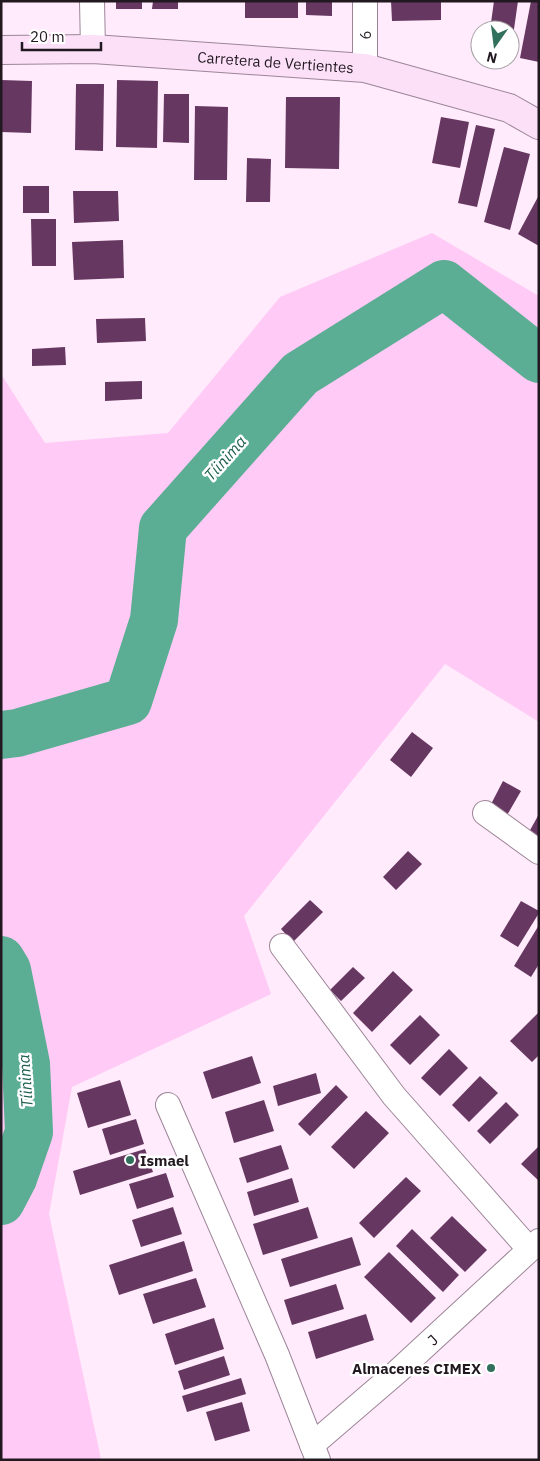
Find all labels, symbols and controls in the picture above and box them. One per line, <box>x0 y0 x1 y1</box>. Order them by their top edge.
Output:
scale bar <box>22 20 101 52</box>
north arrow <box>470 20 520 70</box>
text: 20 m <box>30 27 65 46</box>
street label: 6 <box>356 30 375 40</box>
street label: Carretera de Vertientes <box>197 47 354 77</box>
text: N <box>485 48 499 68</box>
water label: Tíinima <box>200 431 250 485</box>
water label: Tíinima <box>13 1054 37 1108</box>
place label: Ismael <box>140 1151 189 1170</box>
marker: Ismael <box>124 1154 136 1166</box>
street label: J <box>423 1330 442 1349</box>
place label: Almacenes CIMEX <box>352 1359 481 1378</box>
marker: Almacenes CIMEX <box>485 1362 497 1374</box>

